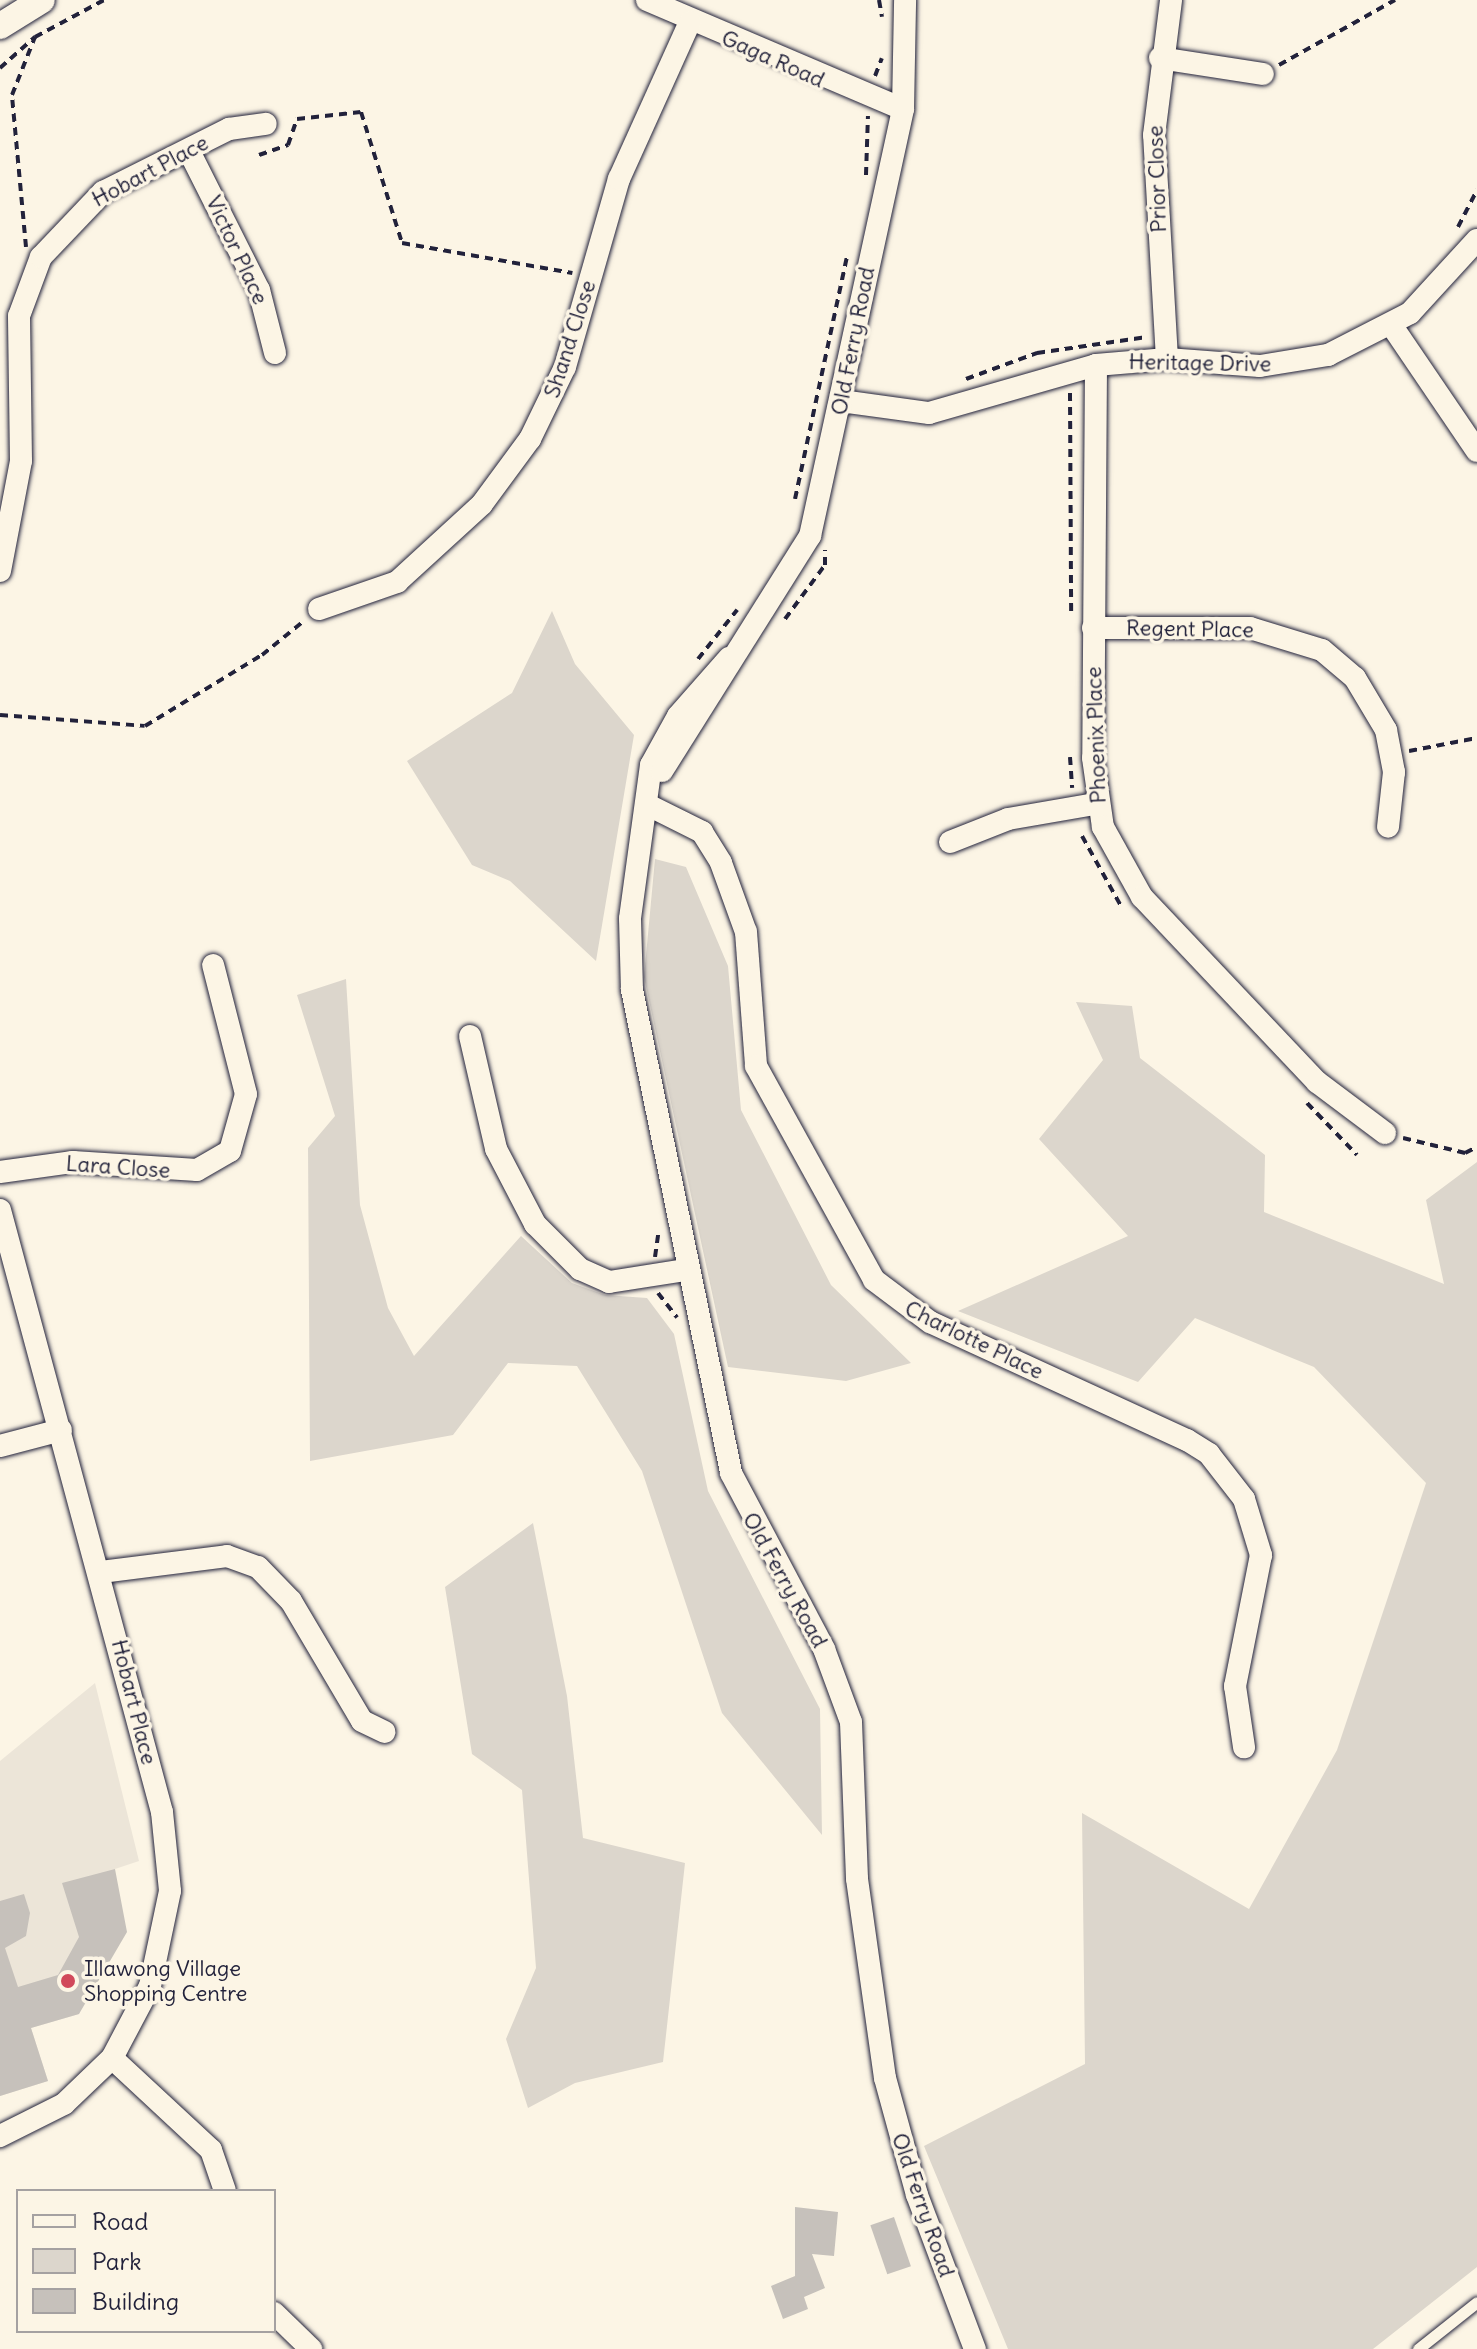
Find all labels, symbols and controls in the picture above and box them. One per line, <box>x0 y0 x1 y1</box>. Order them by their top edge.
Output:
street label: Gaga Road <box>717 25 829 93</box>
street label: Prior Close <box>1142 125 1172 233</box>
street label: Hobart Place <box>87 129 213 213</box>
street label: Victor Place <box>200 191 274 309</box>
street label: Old Ferry Road <box>826 265 880 417</box>
street label: Shand Close <box>539 277 601 401</box>
street label: Heritage Drive <box>1128 349 1272 377</box>
street label: Regent Place <box>1126 615 1254 643</box>
street label: Phoenix Place <box>1080 666 1112 804</box>
street label: Lara Close <box>65 1150 171 1184</box>
street label: Charlotte Place <box>900 1295 1048 1385</box>
street label: Old Ferry Road <box>737 1508 833 1652</box>
street label: Hobart Place <box>106 1637 162 1767</box>
place label: Illawong Village Shopping Centre <box>84 1955 247 2006</box>
marker: Illawong Village Shopping Centre <box>59 1972 77 1990</box>
street label: Old Ferry Road <box>886 2130 960 2280</box>
legend <box>16 2189 276 2333</box>
text: Road <box>92 2206 148 2236</box>
text: Park <box>92 2246 142 2276</box>
text: Building <box>92 2286 179 2316</box>

